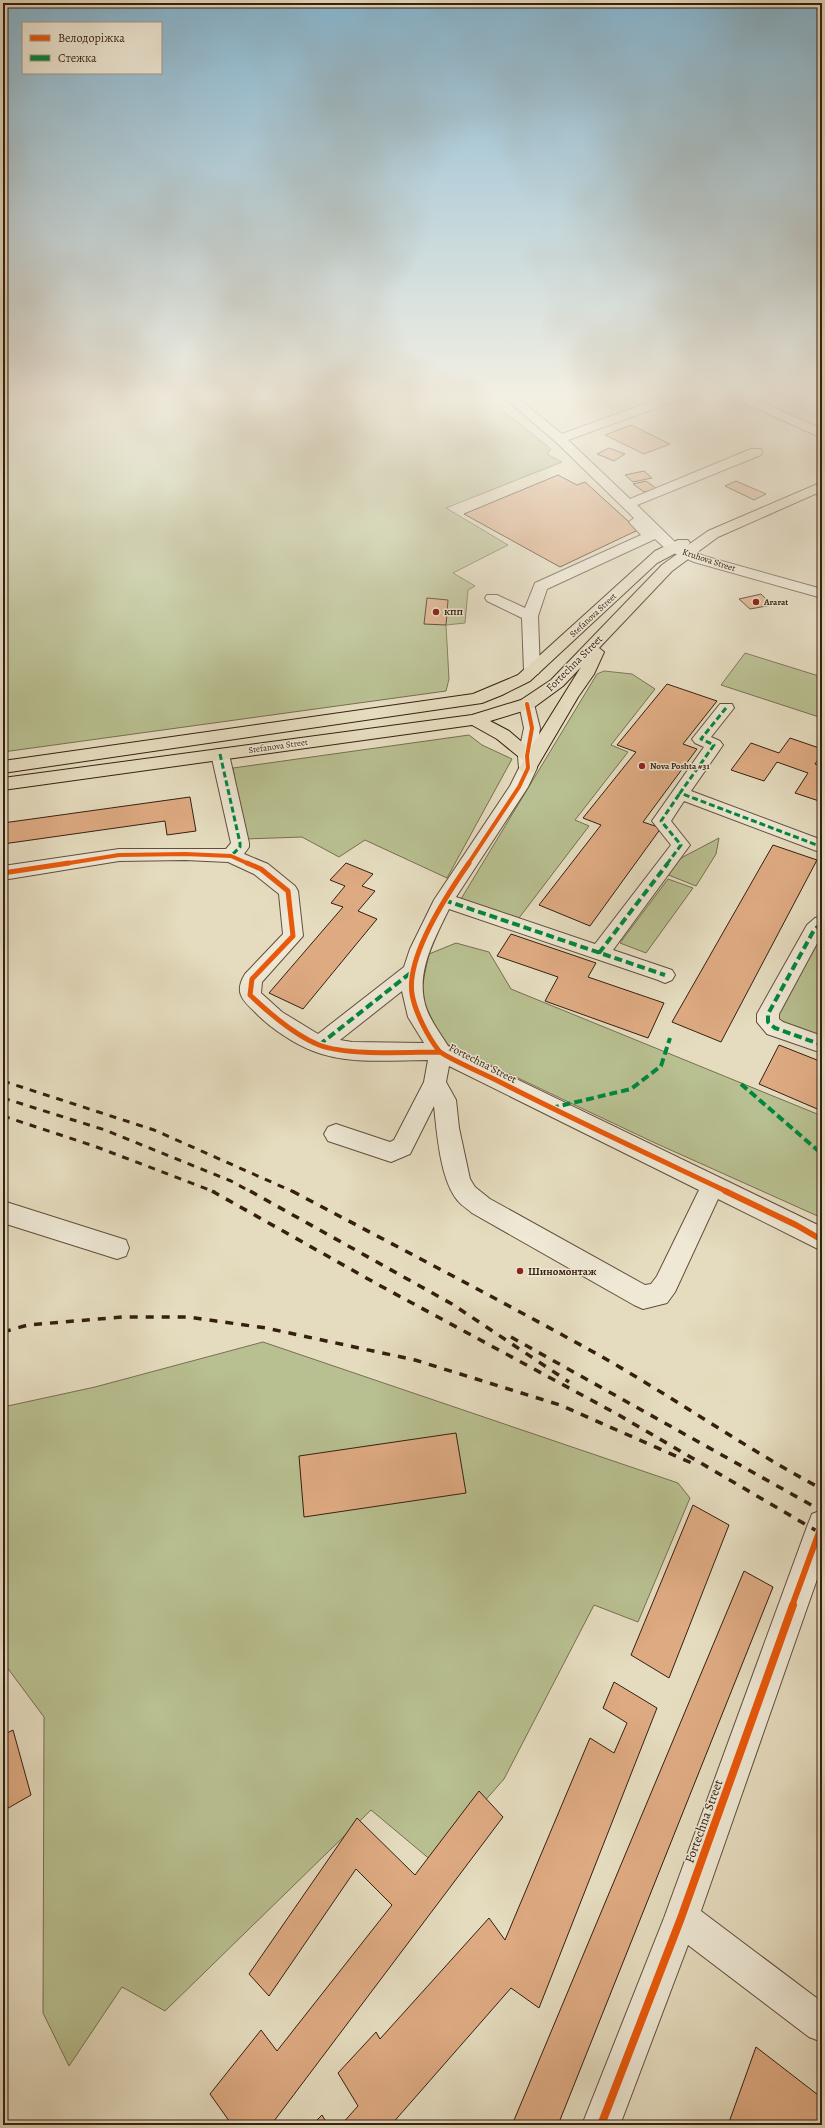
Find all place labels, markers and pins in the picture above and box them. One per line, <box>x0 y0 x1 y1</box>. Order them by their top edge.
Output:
place label: Ararat <box>763 596 788 608</box>
marker: Ararat <box>751 597 761 607</box>
place label: КПП <box>444 606 464 618</box>
marker: КПП <box>431 607 441 617</box>
place label: Nova Poshta #31 <box>650 760 710 772</box>
marker: Nova Poshta #31 <box>637 761 647 771</box>
place label: Шиномонтаж <box>528 1264 597 1279</box>
marker: Шиномонтаж <box>515 1266 525 1276</box>

